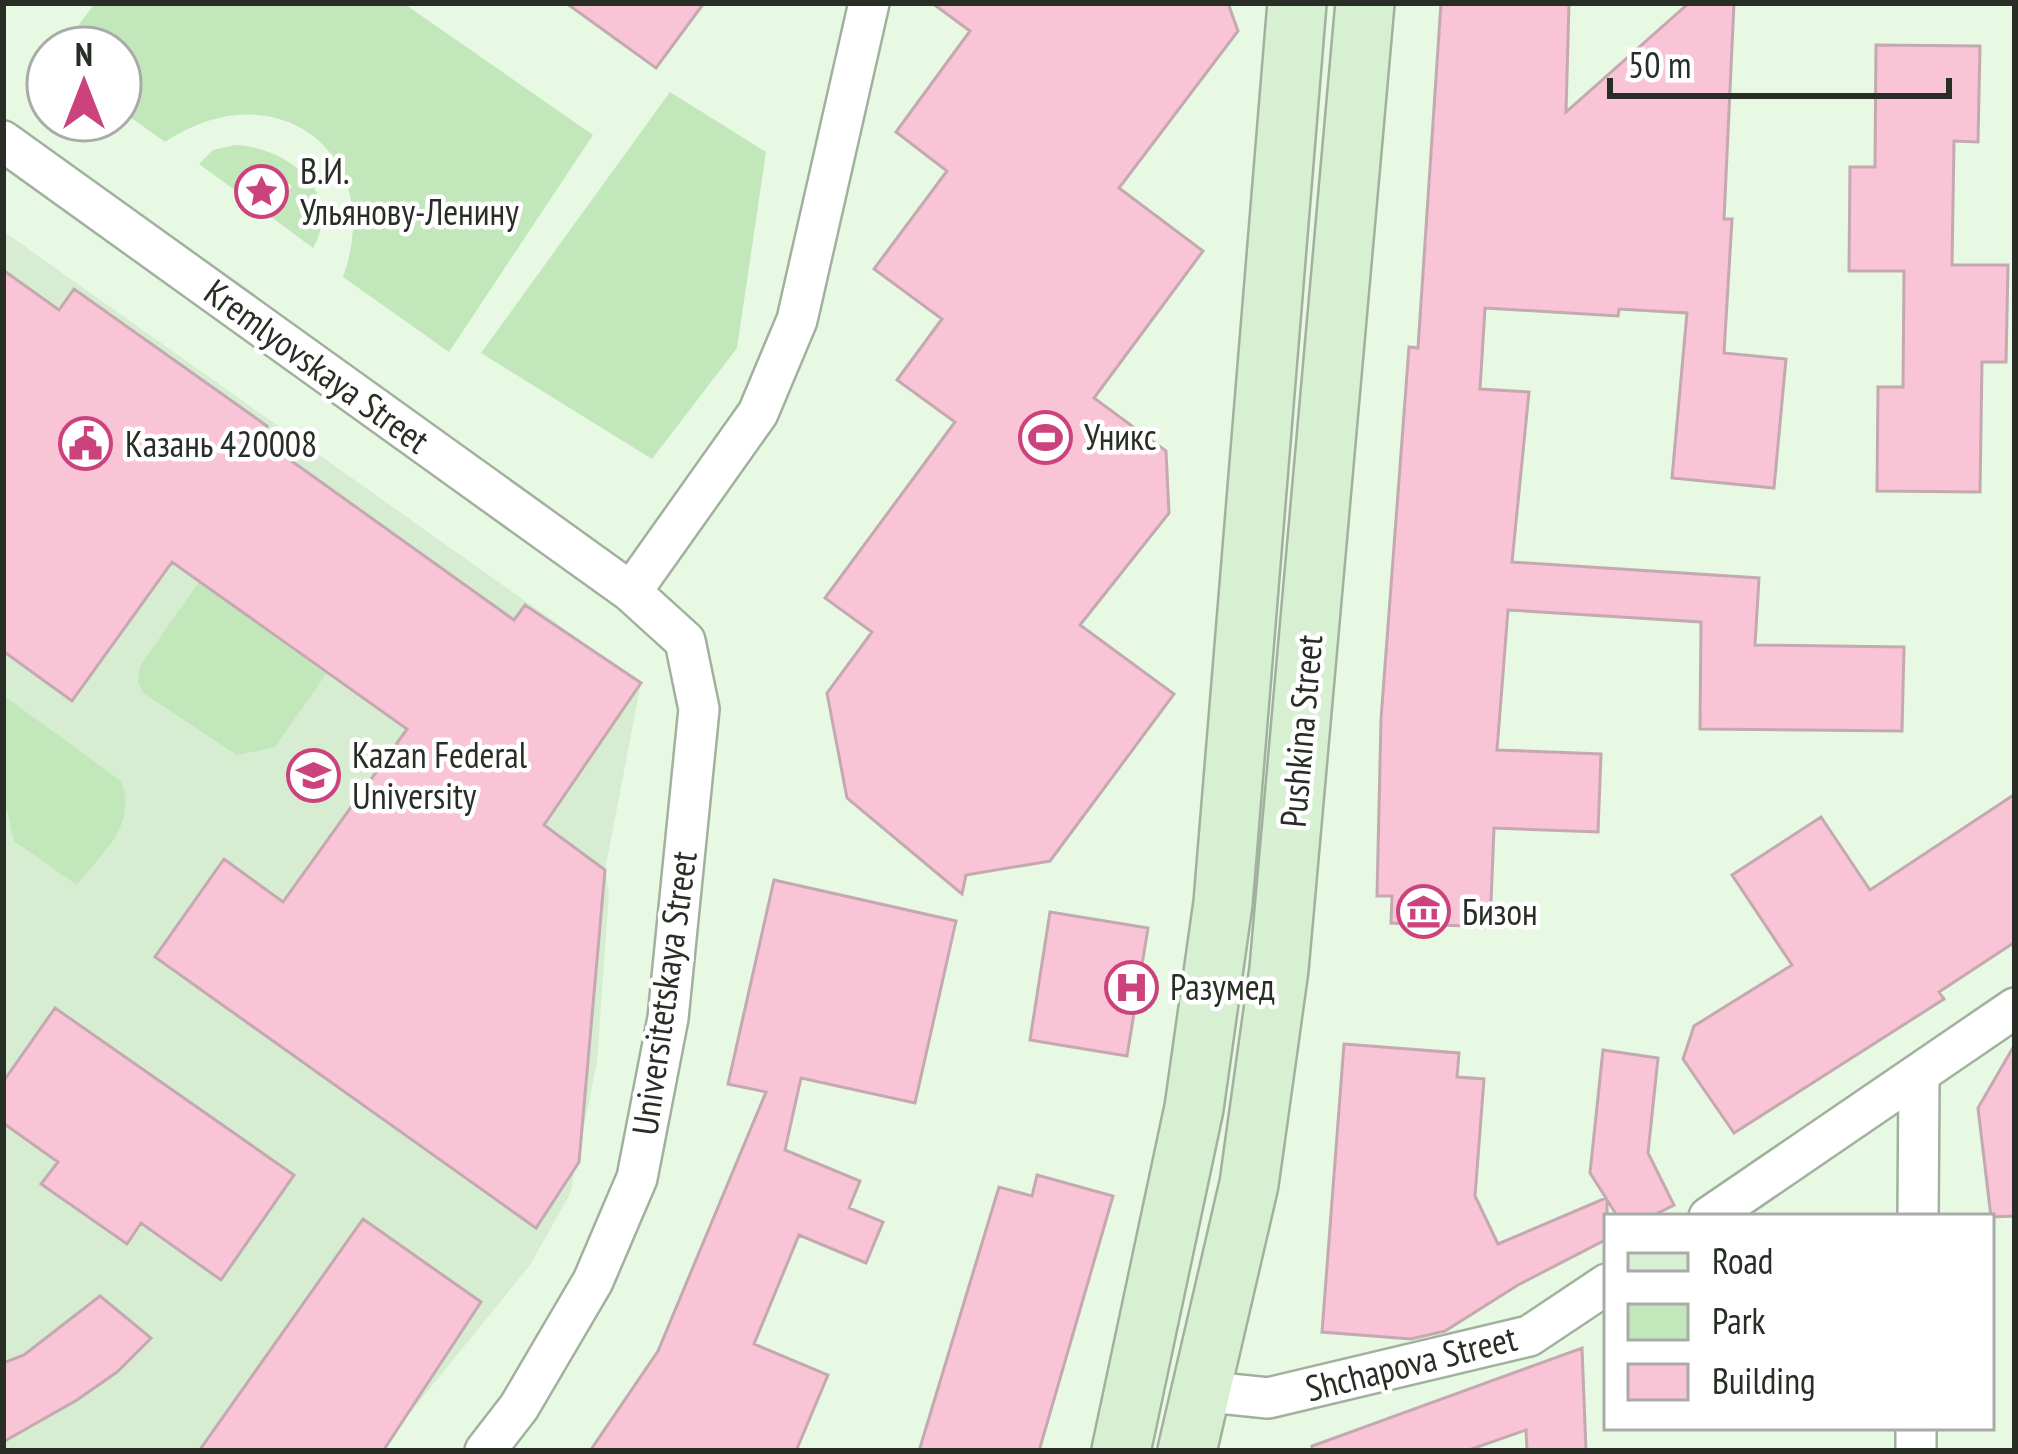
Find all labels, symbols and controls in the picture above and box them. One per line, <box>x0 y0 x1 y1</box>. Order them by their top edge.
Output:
north arrow <box>24 24 144 144</box>
scale bar <box>1610 24 1949 98</box>
text: N <box>75 32 93 75</box>
text: 50 m <box>1628 41 1691 88</box>
place label: В.И. Ульянову-Ленину <box>300 147 519 235</box>
place icon: В.И. Ульянову-Ленину <box>233 164 289 220</box>
street label: Kremlyovskaya Street <box>196 268 439 463</box>
sports icon: Уникс <box>1017 409 1073 465</box>
place label: Уникс <box>1084 413 1157 460</box>
public building icon: Казань 420008 <box>58 416 114 472</box>
place label: Казань 420008 <box>125 420 317 467</box>
street label: Pushkina Street <box>1269 633 1332 829</box>
place label: Kazan Federal University <box>352 731 528 819</box>
school or university icon: Kazan Federal University <box>285 748 341 804</box>
street label: Universitetskaya Street <box>620 848 707 1138</box>
museum icon: Бизон <box>1395 884 1451 940</box>
place label: Бизон <box>1462 888 1538 935</box>
hospital icon: Разумед <box>1103 959 1159 1015</box>
place label: Разумед <box>1170 963 1275 1010</box>
legend <box>1604 1214 1994 1430</box>
text: Road <box>1712 1237 1773 1284</box>
text: Park <box>1712 1297 1766 1344</box>
street label: Shchapova Street <box>1301 1314 1521 1411</box>
text: Building <box>1712 1357 1816 1404</box>

